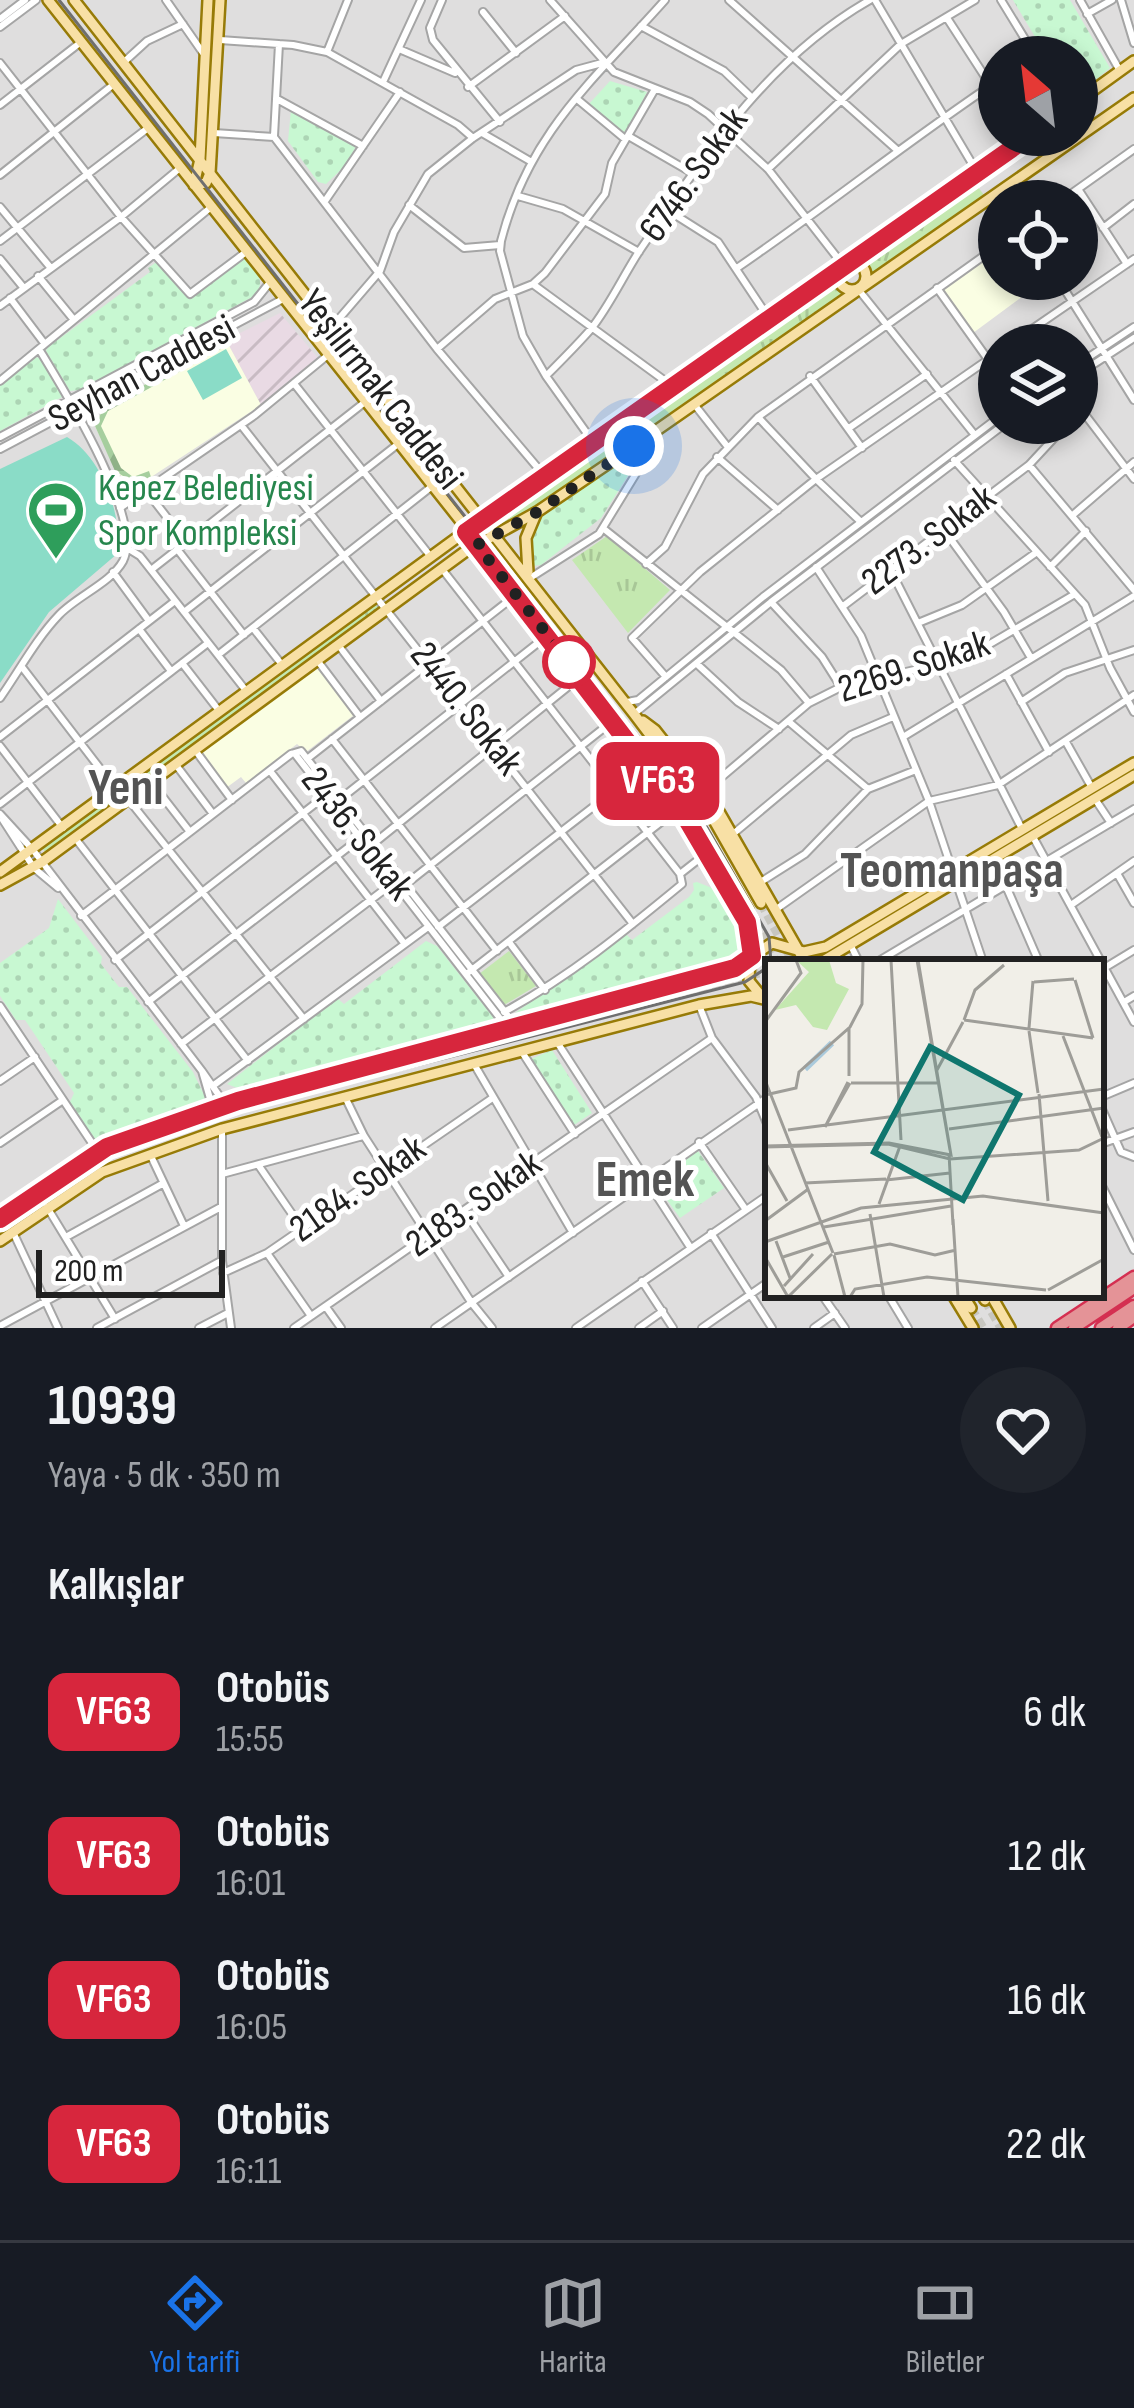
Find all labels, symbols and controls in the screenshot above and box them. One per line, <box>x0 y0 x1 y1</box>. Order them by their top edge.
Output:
north arrow <box>978 36 1098 156</box>
map controls <box>978 36 1098 444</box>
street label: 6746. Sokak <box>630 99 758 251</box>
button: locate <box>978 180 1098 300</box>
street label: Yeşilırmak Caddesi <box>287 281 473 499</box>
street label: Seyhan Caddesi <box>41 305 243 443</box>
button: layers <box>978 324 1098 444</box>
your location <box>604 416 664 476</box>
place label: Kepez Belediyesi Spor Kompleksi <box>98 465 314 557</box>
street label: 2273. Sokak <box>853 474 1005 606</box>
sports icon: Kepez Belediyesi Spor Kompleksi <box>25 479 87 561</box>
street label: 2269. Sokak <box>832 620 996 714</box>
street label: 2440. Sokak <box>399 633 533 785</box>
unlabelled marker <box>544 637 594 687</box>
line badge: VF63 <box>574 742 742 820</box>
text: VF63 <box>620 755 696 806</box>
district label: Yeni <box>88 758 164 819</box>
street label: 2436. Sokak <box>290 758 424 910</box>
district label: Teomanpaşa <box>840 841 1064 902</box>
inset map <box>765 959 1104 1298</box>
street label: 2184. Sokak <box>281 1125 435 1253</box>
street label: 2183. Sokak <box>397 1140 551 1268</box>
district label: Emek <box>595 1150 695 1211</box>
scale bar <box>36 1244 225 1297</box>
text: 200 m <box>54 1251 123 1291</box>
button: heart <box>960 1367 1086 1493</box>
text: 10939 <box>48 1373 177 1441</box>
text: Yaya · 5 dk · 350 m <box>48 1452 281 1499</box>
text: Kalkışlar <box>48 1558 184 1613</box>
text: Otobüs <box>216 1661 330 1716</box>
text: 6 dk <box>1023 1685 1086 1740</box>
text: VF63 <box>76 1686 152 1737</box>
text: 15:55 <box>216 1716 284 1763</box>
text: Otobüs <box>216 1805 330 1860</box>
text: 12 dk <box>1008 1829 1086 1884</box>
text: VF63 <box>76 1830 152 1881</box>
text: 16:01 <box>216 1860 285 1907</box>
text: Otobüs <box>216 1949 330 2004</box>
text: 16 dk <box>1007 1973 1086 2028</box>
text: VF63 <box>76 1974 152 2025</box>
text: 16:05 <box>216 2004 287 2051</box>
text: Otobüs <box>216 2093 330 2148</box>
text: 22 dk <box>1006 2117 1086 2172</box>
text: VF63 <box>76 2118 152 2169</box>
text: 16:11 <box>216 2148 281 2195</box>
tab: Yol tarifi <box>149 2270 240 2382</box>
tab: Harita <box>539 2270 607 2382</box>
tab: Biletler <box>906 2270 985 2382</box>

